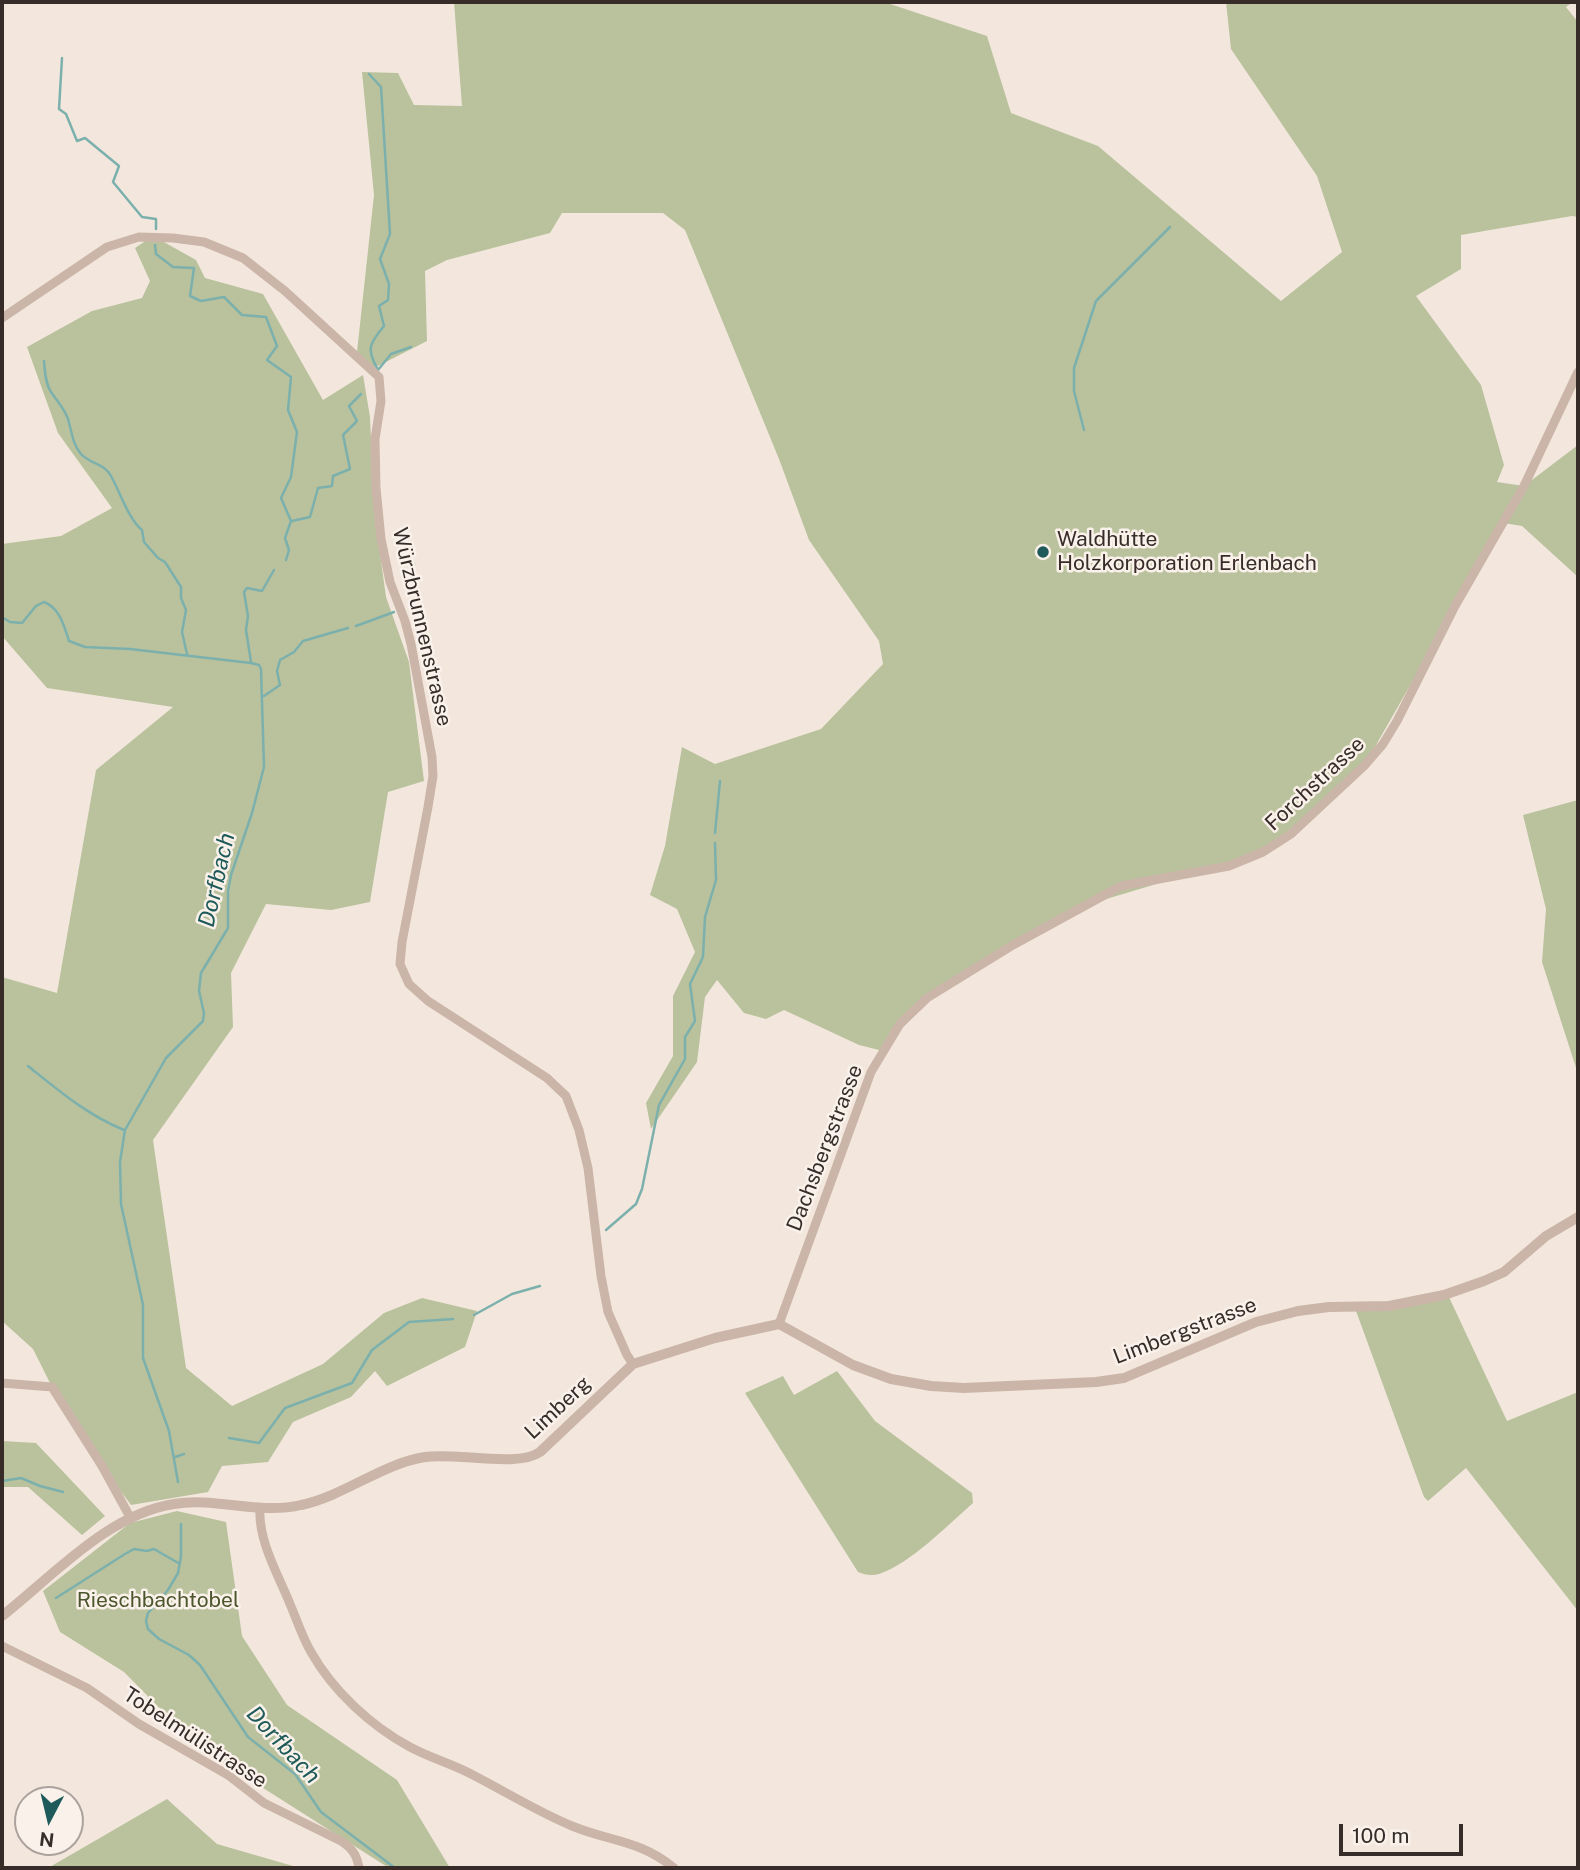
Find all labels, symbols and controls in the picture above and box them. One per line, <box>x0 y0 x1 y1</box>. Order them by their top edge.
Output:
street label: Würzbrunnenstrasse <box>387 525 457 729</box>
place label: Waldhütte Holzkorporation Erlenbach <box>1057 527 1317 577</box>
marker: Waldhütte Holzkorporation Erlenbach <box>1035 544 1051 560</box>
street label: Forchstrasse <box>1260 732 1370 836</box>
water label: Dorfbach <box>193 830 241 930</box>
street label: Dachsbergstrasse <box>782 1061 868 1235</box>
street label: Limbergstrasse <box>1110 1292 1260 1370</box>
street label: Limberg <box>520 1371 596 1445</box>
park label: Rieschbachtobel <box>77 1588 239 1614</box>
street label: Tobelmülistrasse <box>118 1682 272 1794</box>
water label: Dorfbach <box>240 1701 326 1789</box>
north arrow <box>14 1786 84 1856</box>
scale bar <box>1342 1811 1466 1855</box>
text: 100 m <box>1352 1823 1409 1848</box>
text: N <box>38 1828 55 1852</box>

